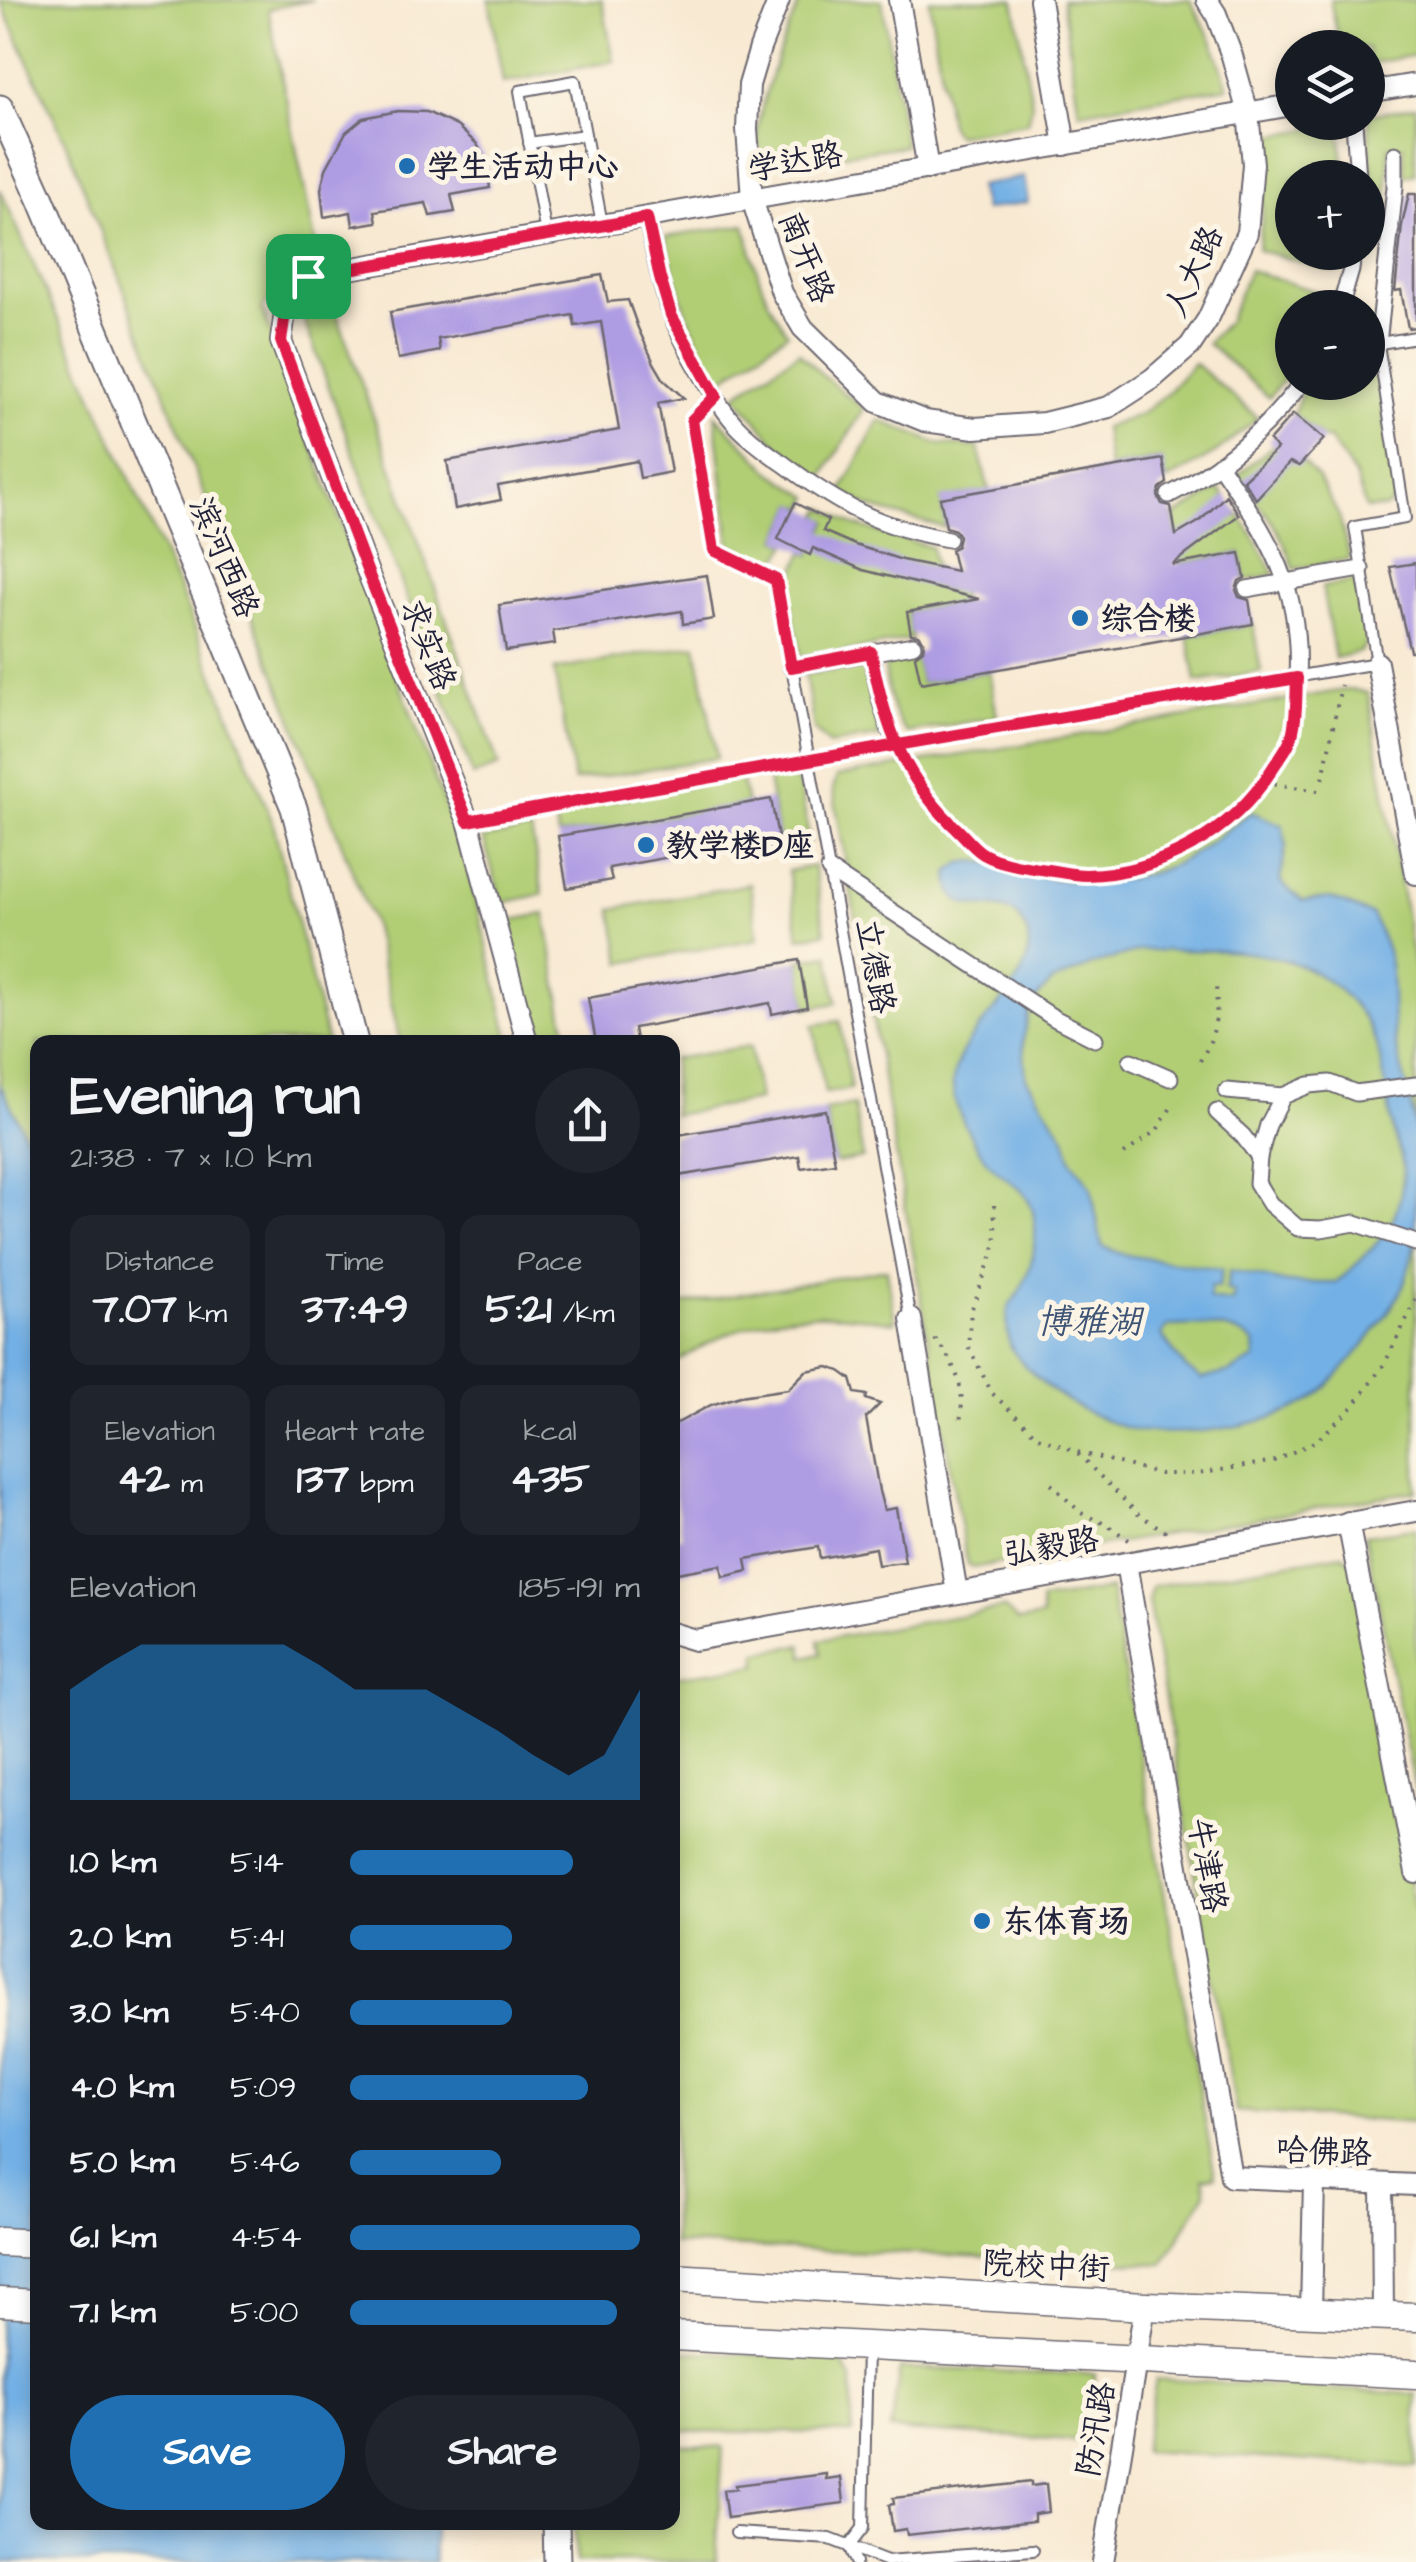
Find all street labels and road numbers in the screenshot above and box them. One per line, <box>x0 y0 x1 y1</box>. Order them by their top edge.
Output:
street label: 学达路 <box>744 132 846 193</box>
street label: 南开路 <box>767 205 844 311</box>
street label: 人大路 <box>1154 219 1235 325</box>
street label: 滨河西路 <box>178 490 269 625</box>
street label: 求实路 <box>389 592 466 698</box>
street label: 立德路 <box>844 915 905 1017</box>
street label: 弘毅路 <box>1000 1517 1102 1578</box>
street label: 牛津路 <box>1176 1814 1237 1916</box>
street label: 哈佛路 <box>1275 2128 1373 2177</box>
street label: 院校中街 <box>981 2241 1111 2292</box>
street label: 防汛路 <box>1066 2378 1127 2480</box>

